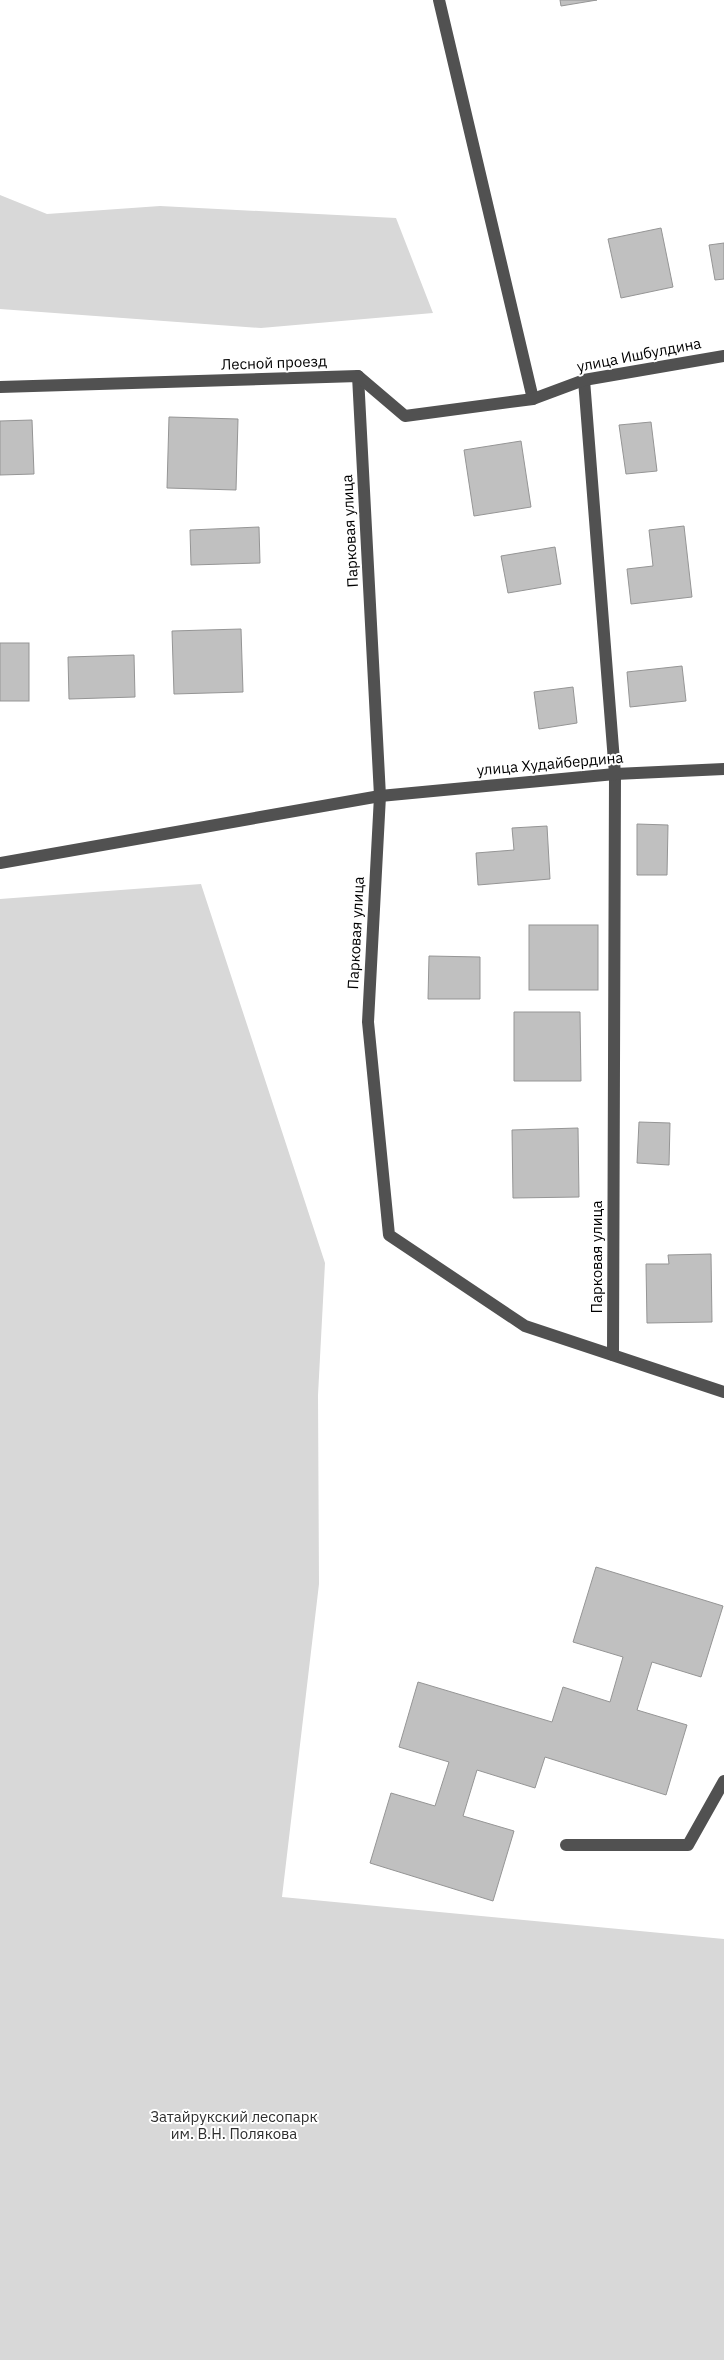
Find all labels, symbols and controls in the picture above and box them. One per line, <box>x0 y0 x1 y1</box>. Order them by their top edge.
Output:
street label: улица Ишбулдина <box>575 333 703 376</box>
street label: Лесной проезд <box>221 351 327 374</box>
street label: Парковая улица <box>337 474 362 588</box>
street label: улица Худайбердина <box>476 748 624 779</box>
street label: Парковая улица <box>343 876 368 990</box>
street label: Парковая улица <box>587 1201 606 1313</box>
park label: Затайрукский лесопарк им. В.Н. Полякова <box>150 2107 318 2143</box>

